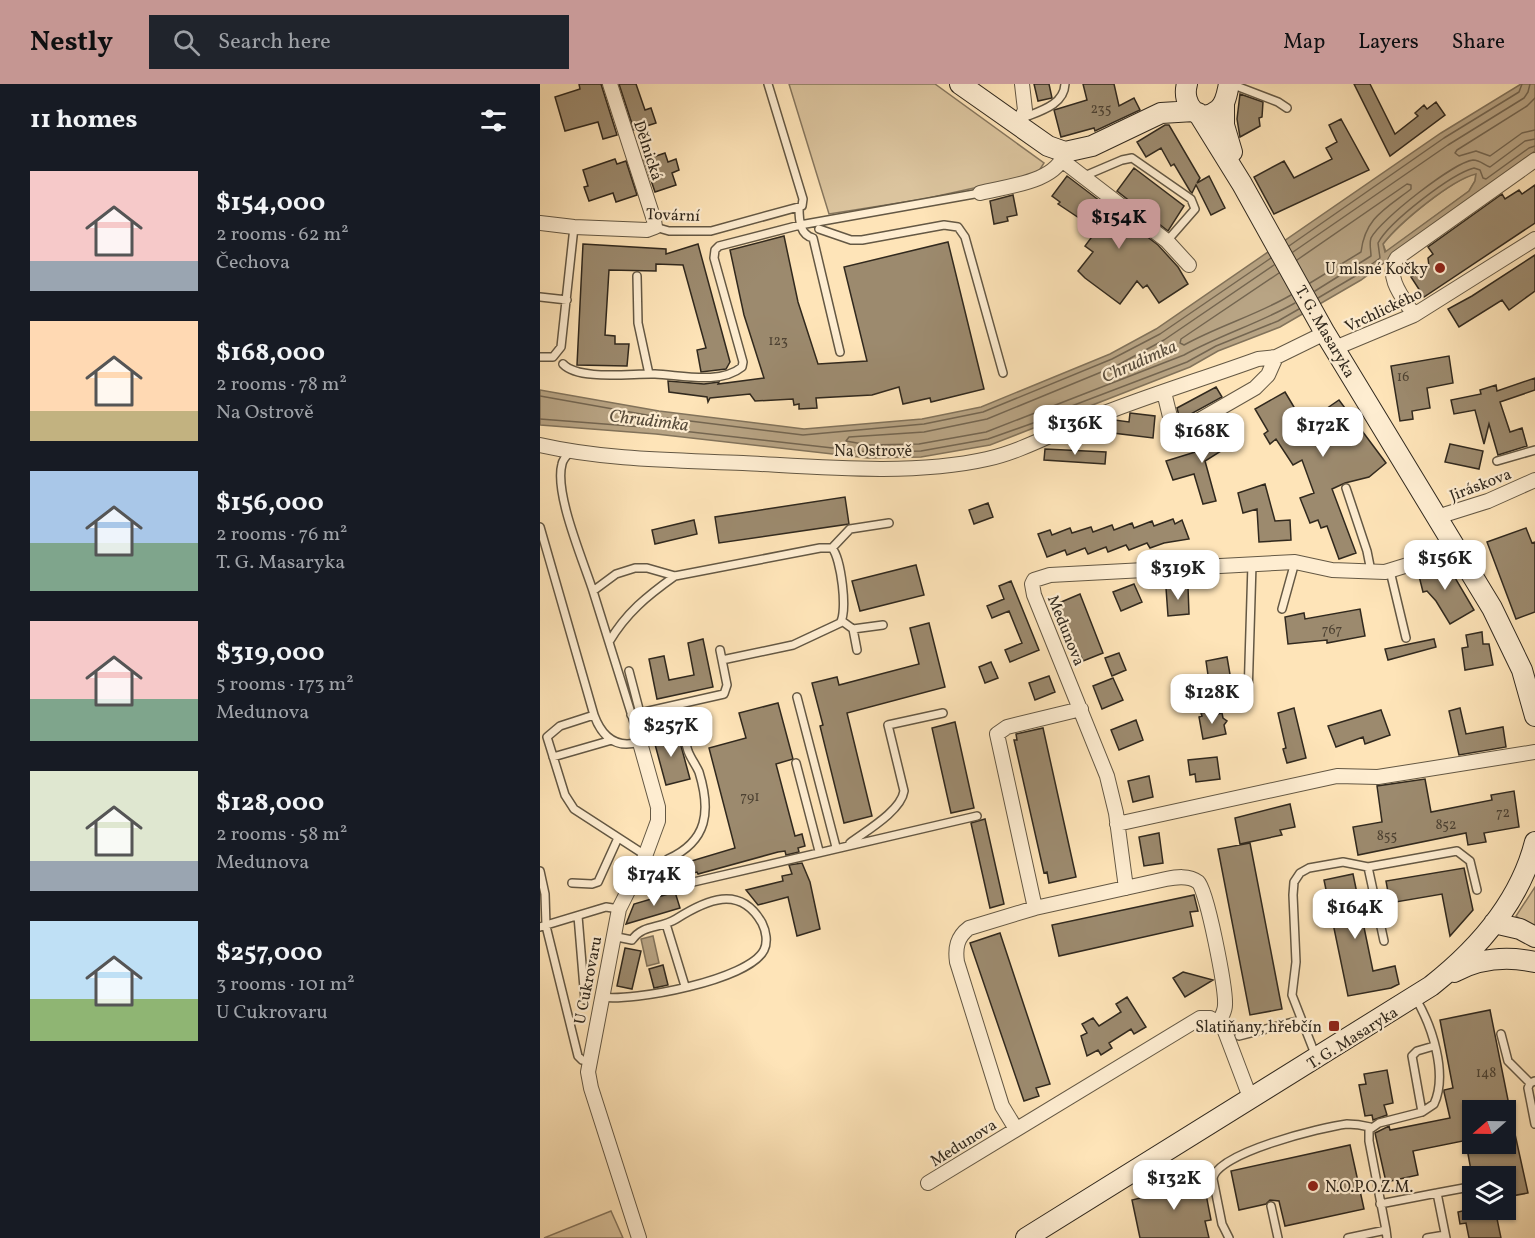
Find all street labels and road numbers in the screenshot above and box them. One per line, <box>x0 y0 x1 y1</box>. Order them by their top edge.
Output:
street label: Dělnická <box>627 118 667 183</box>
street label: Tovární <box>646 204 701 228</box>
street label: T. G. Masaryka <box>1289 282 1360 382</box>
street label: Vrchlického <box>1341 283 1426 338</box>
street label: Na Ostrově <box>834 441 912 463</box>
street label: Jiráskova <box>1446 464 1515 508</box>
street label: Medunova <box>1041 592 1089 669</box>
street label: U Cukrovaru <box>570 934 608 1026</box>
street label: T. G. Masaryka <box>1303 1002 1403 1075</box>
street label: Medunova <box>927 1115 1002 1173</box>

